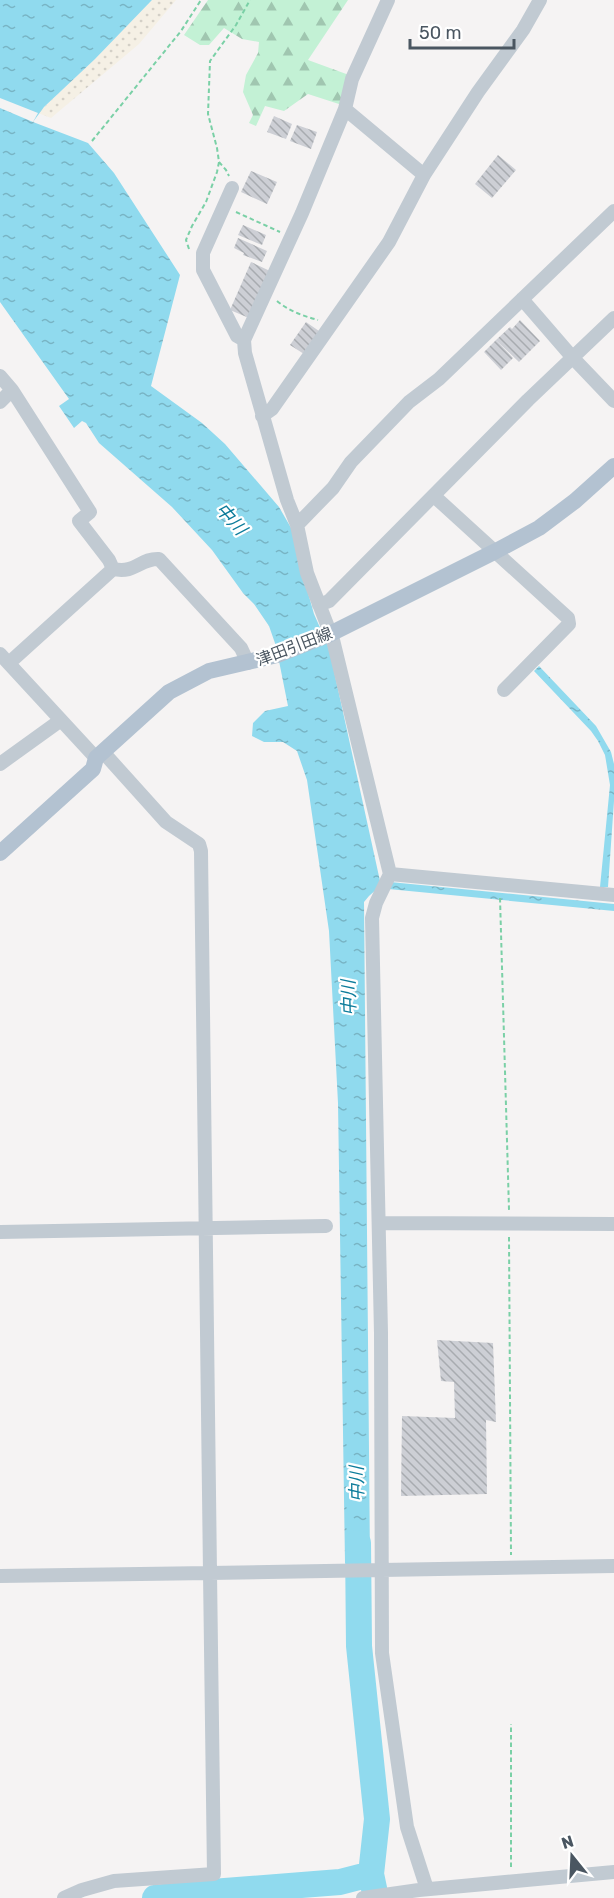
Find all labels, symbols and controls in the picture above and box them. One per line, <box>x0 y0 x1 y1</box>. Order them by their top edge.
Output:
scale bar <box>410 12 514 50</box>
text: 50 m <box>419 22 462 44</box>
water label: 中川 <box>211 498 253 541</box>
street label: 津田引田線 <box>253 623 335 670</box>
water label: 中川 <box>337 978 361 1016</box>
water label: 中川 <box>346 1464 368 1502</box>
north arrow <box>542 1826 602 1886</box>
text: N <box>559 1831 576 1853</box>

